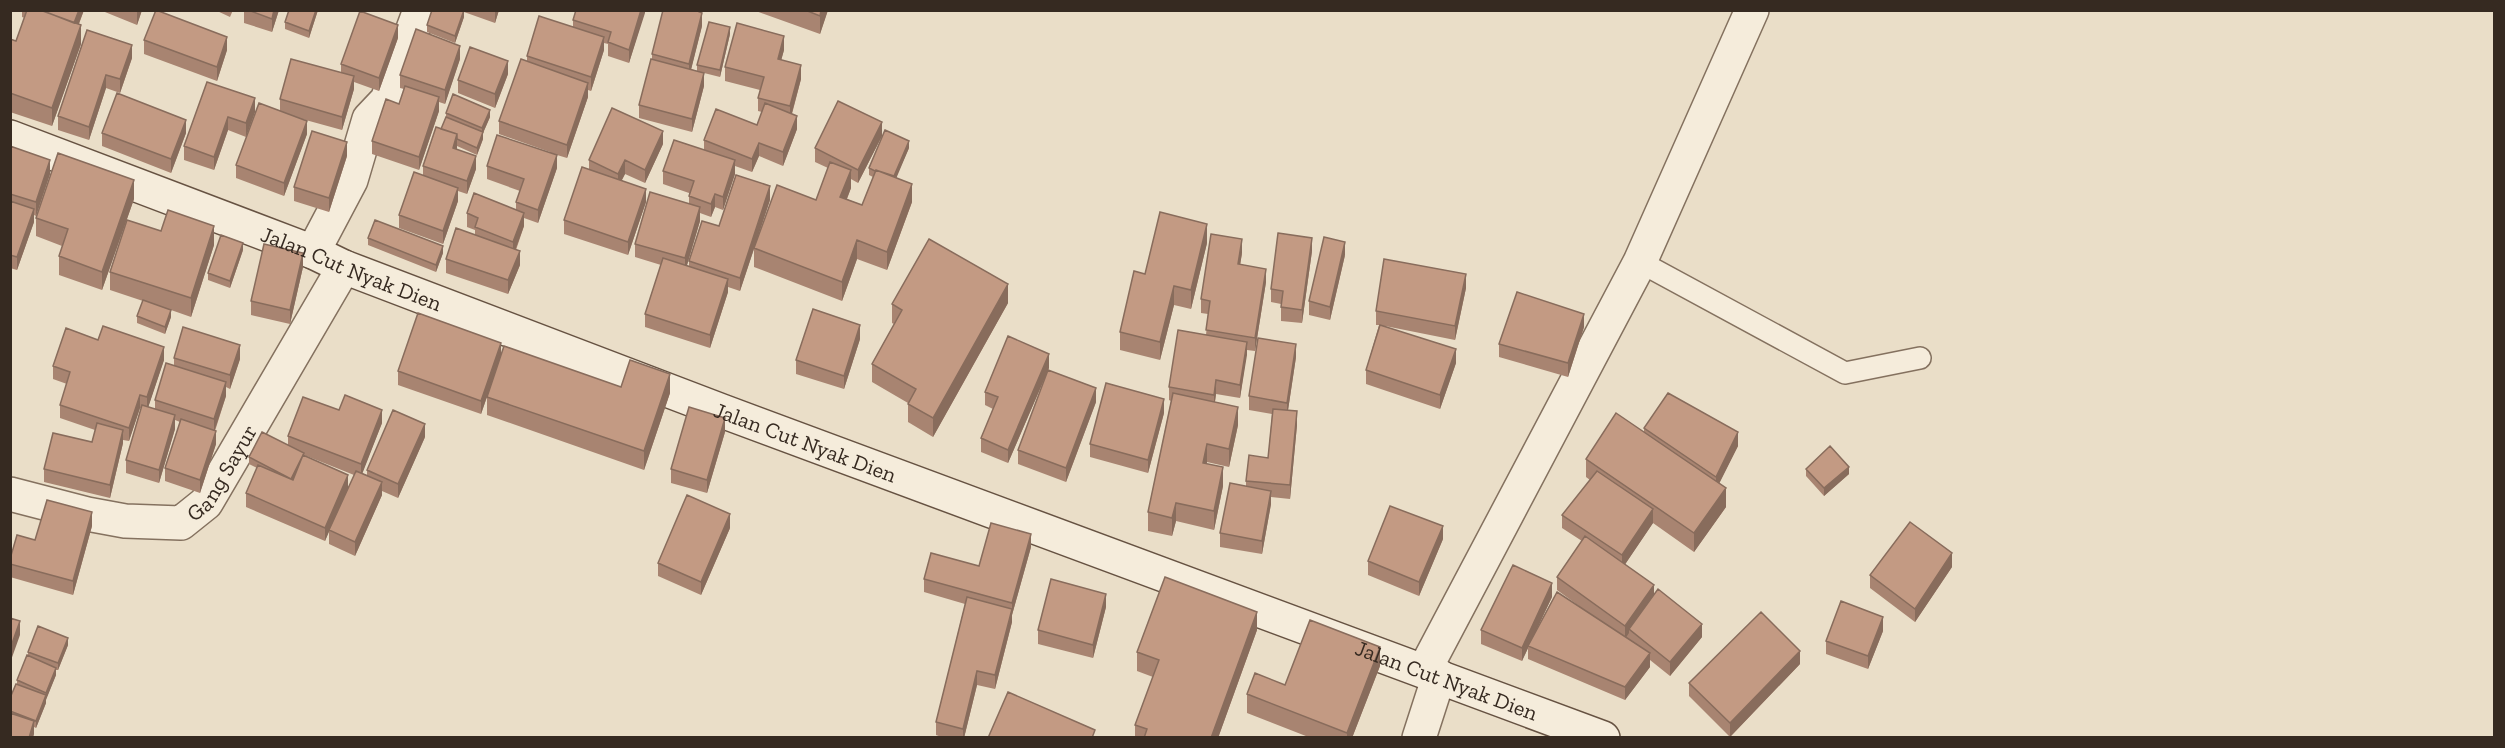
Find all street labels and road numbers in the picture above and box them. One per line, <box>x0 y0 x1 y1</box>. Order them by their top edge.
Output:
street label: Jalan Cut Nyak Dien <box>257 220 446 317</box>
street label: Jalan Cut Nyak Dien <box>710 396 901 488</box>
street label: Gang Sayur <box>181 419 263 527</box>
street label: Jalan Cut Nyak Dien <box>1352 634 1542 726</box>

